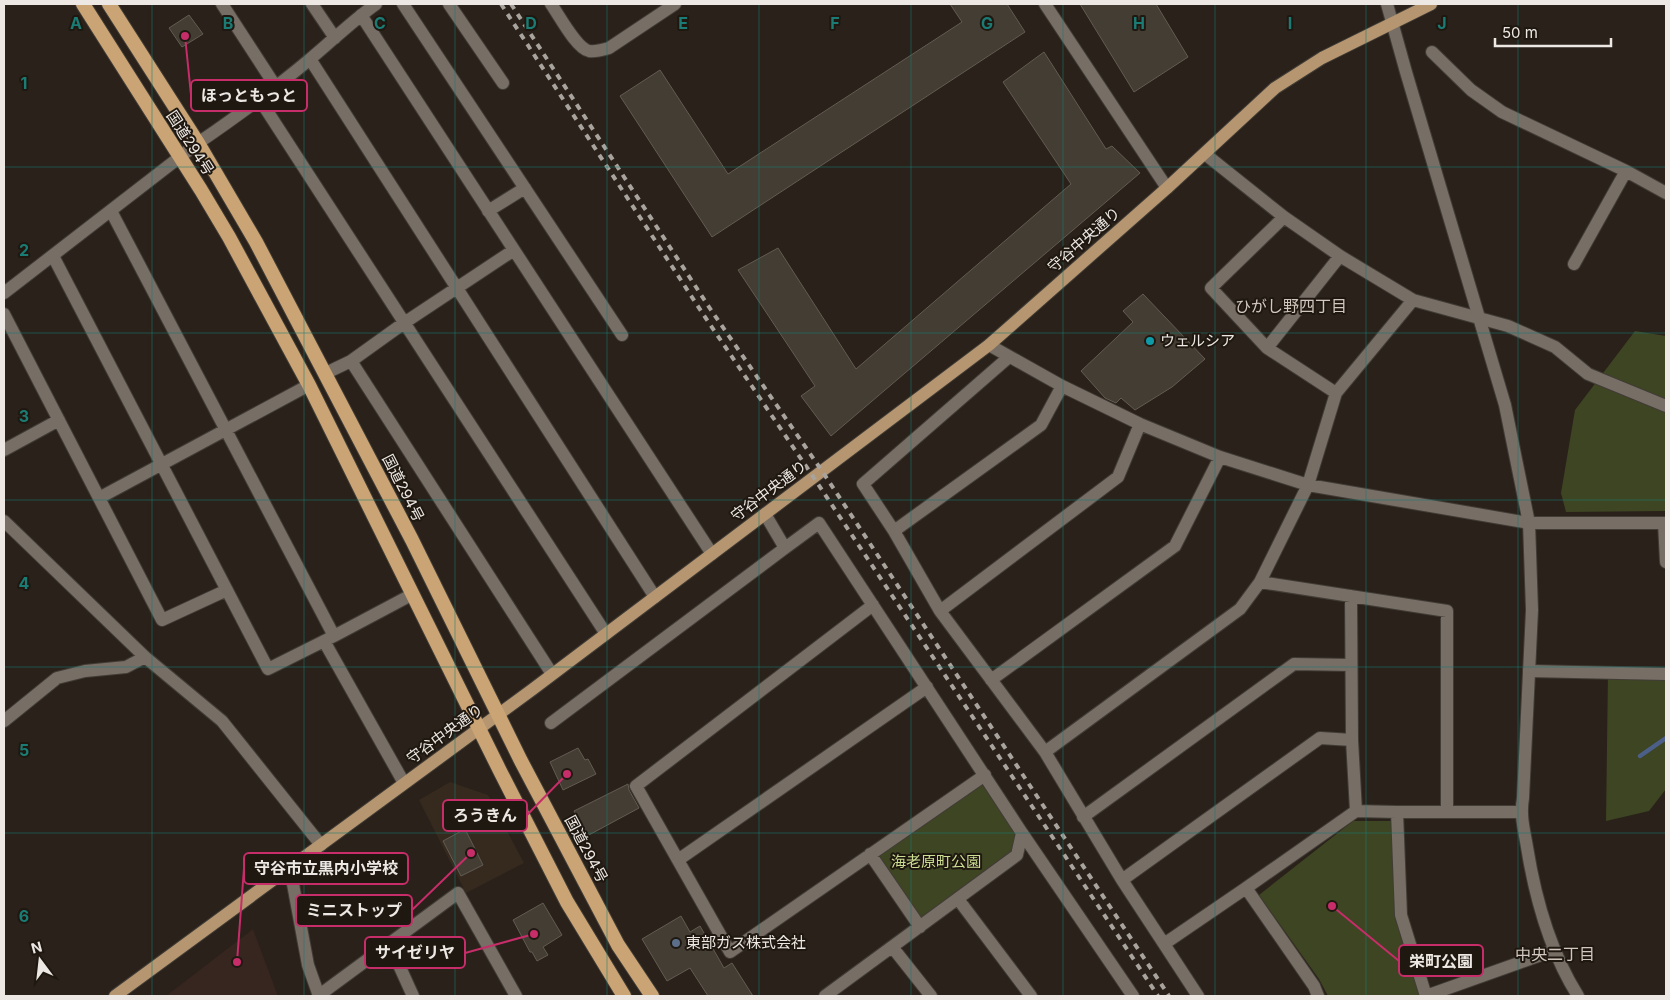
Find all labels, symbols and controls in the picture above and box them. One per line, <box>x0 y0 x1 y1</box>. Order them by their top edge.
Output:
text: A <box>70 13 82 33</box>
text: B <box>223 13 233 33</box>
text: C <box>374 13 386 33</box>
text: D <box>525 13 537 33</box>
text: E <box>678 13 688 33</box>
text: F <box>830 13 840 33</box>
text: G <box>981 13 993 33</box>
text: H <box>1133 13 1145 33</box>
text: I <box>1288 13 1292 33</box>
text: J <box>1437 13 1447 33</box>
scale bar <box>1495 15 1611 47</box>
text: 50 m <box>1502 23 1538 42</box>
text: 1 <box>21 73 27 93</box>
callout: ほっともっと <box>191 80 307 111</box>
text: ほっともっと <box>201 85 297 105</box>
street label: 国道294号 <box>163 107 218 179</box>
street label: 守谷中央通り <box>1043 203 1124 276</box>
text: 2 <box>19 240 29 260</box>
district label: ひがし野四丁目 <box>1235 296 1347 316</box>
place label: ウェルシア <box>1160 331 1235 350</box>
marker: ウェルシア <box>1144 335 1156 347</box>
text: 3 <box>19 406 29 426</box>
street label: 国道294号 <box>378 451 429 525</box>
street label: 守谷中央通り <box>727 456 810 525</box>
text: 4 <box>19 573 30 593</box>
street label: 守谷中央通り <box>403 699 487 768</box>
text: 5 <box>19 740 29 760</box>
callout: ろうきん <box>443 800 527 831</box>
text: ろうきん <box>453 805 517 825</box>
street label: 国道294号 <box>561 812 612 886</box>
park label: 海老原町公園 <box>891 852 981 871</box>
callout: 守谷市立黒内小学校 <box>244 853 408 884</box>
text: 守谷市立黒内小学校 <box>254 858 398 878</box>
callout: ミニストップ <box>296 895 412 926</box>
text: ミニストップ <box>306 900 402 920</box>
text: 6 <box>19 906 29 926</box>
place label: 東部ガス株式会社 <box>686 933 806 952</box>
north arrow <box>15 935 65 985</box>
text: N <box>29 937 44 957</box>
callout: サイゼリヤ <box>365 937 465 968</box>
marker: 東部ガス株式会社 <box>670 937 682 949</box>
text: サイゼリヤ <box>375 942 455 962</box>
district label: 中央二丁目 <box>1515 944 1595 964</box>
callout: 栄町公園 <box>1399 945 1483 976</box>
text: 栄町公園 <box>1409 951 1473 971</box>

